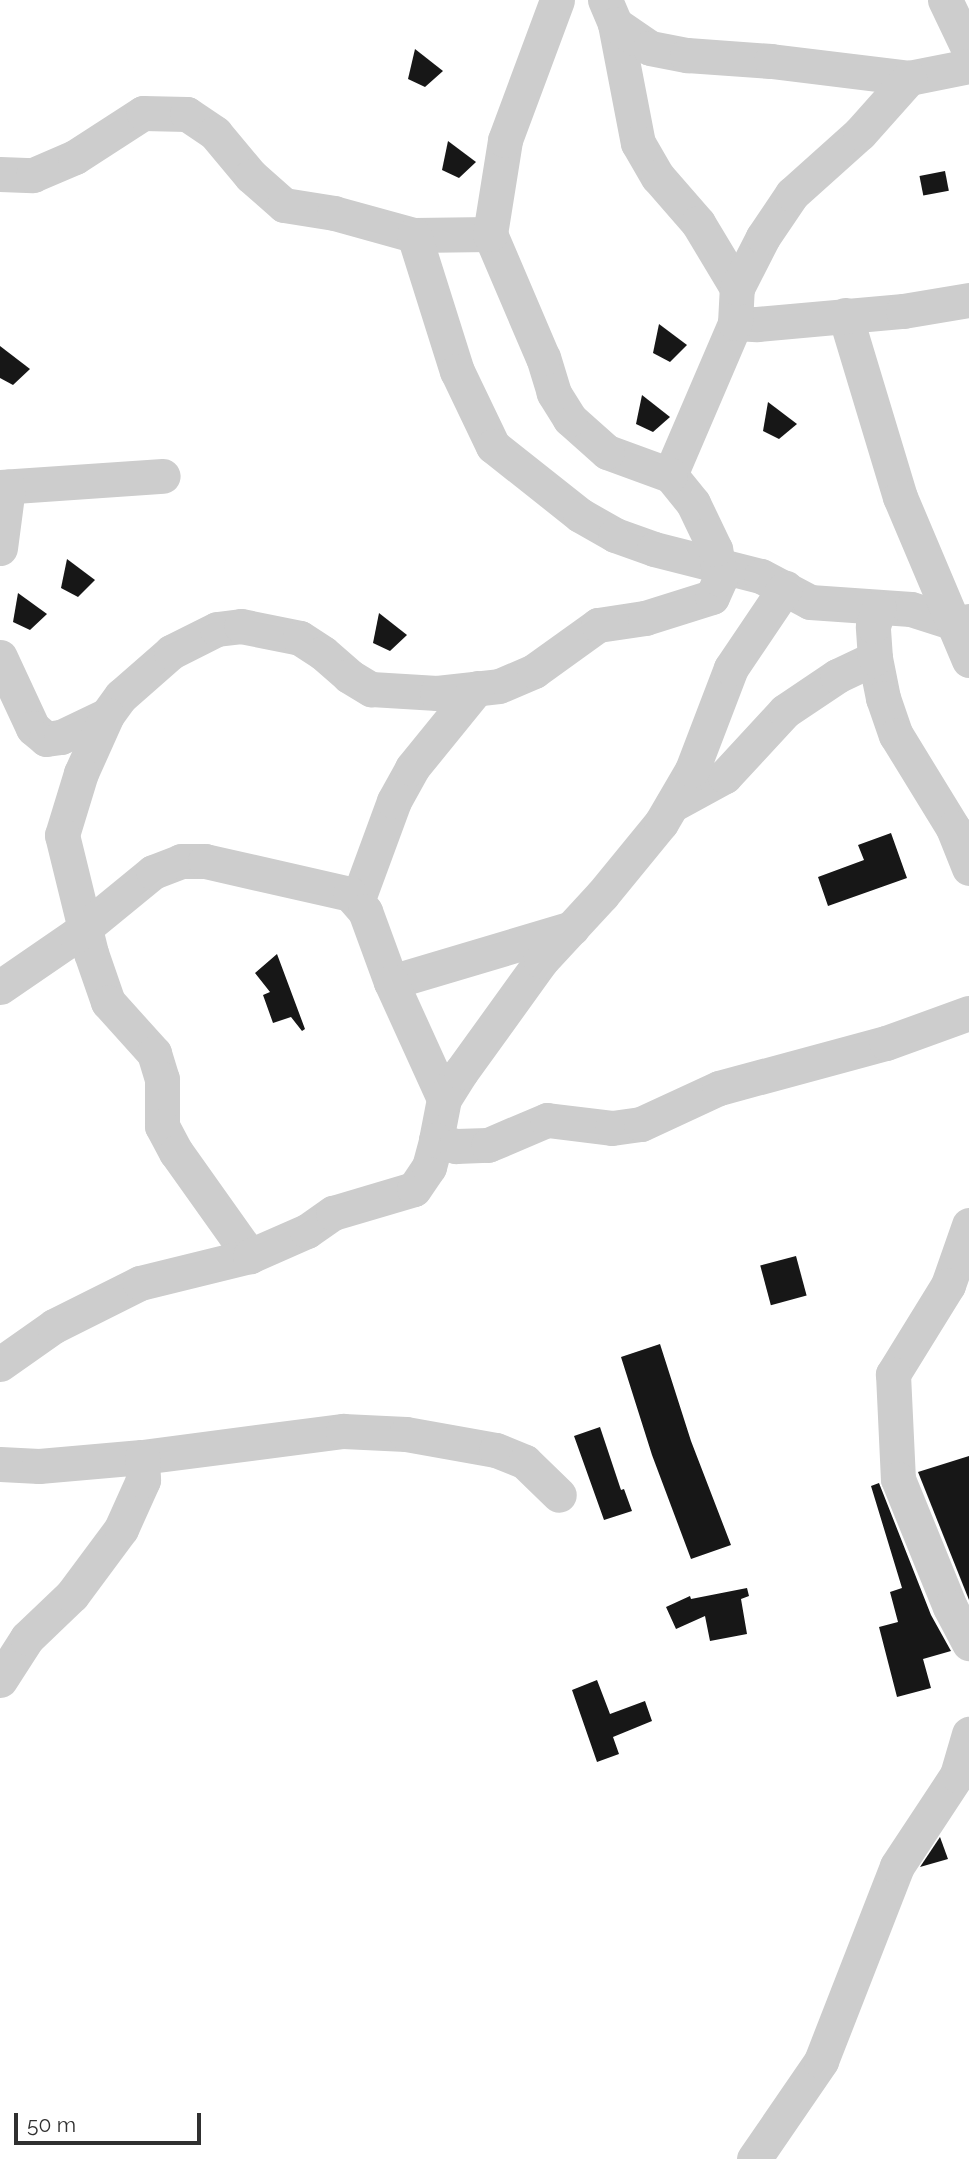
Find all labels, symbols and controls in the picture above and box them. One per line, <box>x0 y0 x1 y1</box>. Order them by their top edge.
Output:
scale bar <box>18 2100 205 2144</box>
text: 50 m <box>27 2112 76 2137</box>

